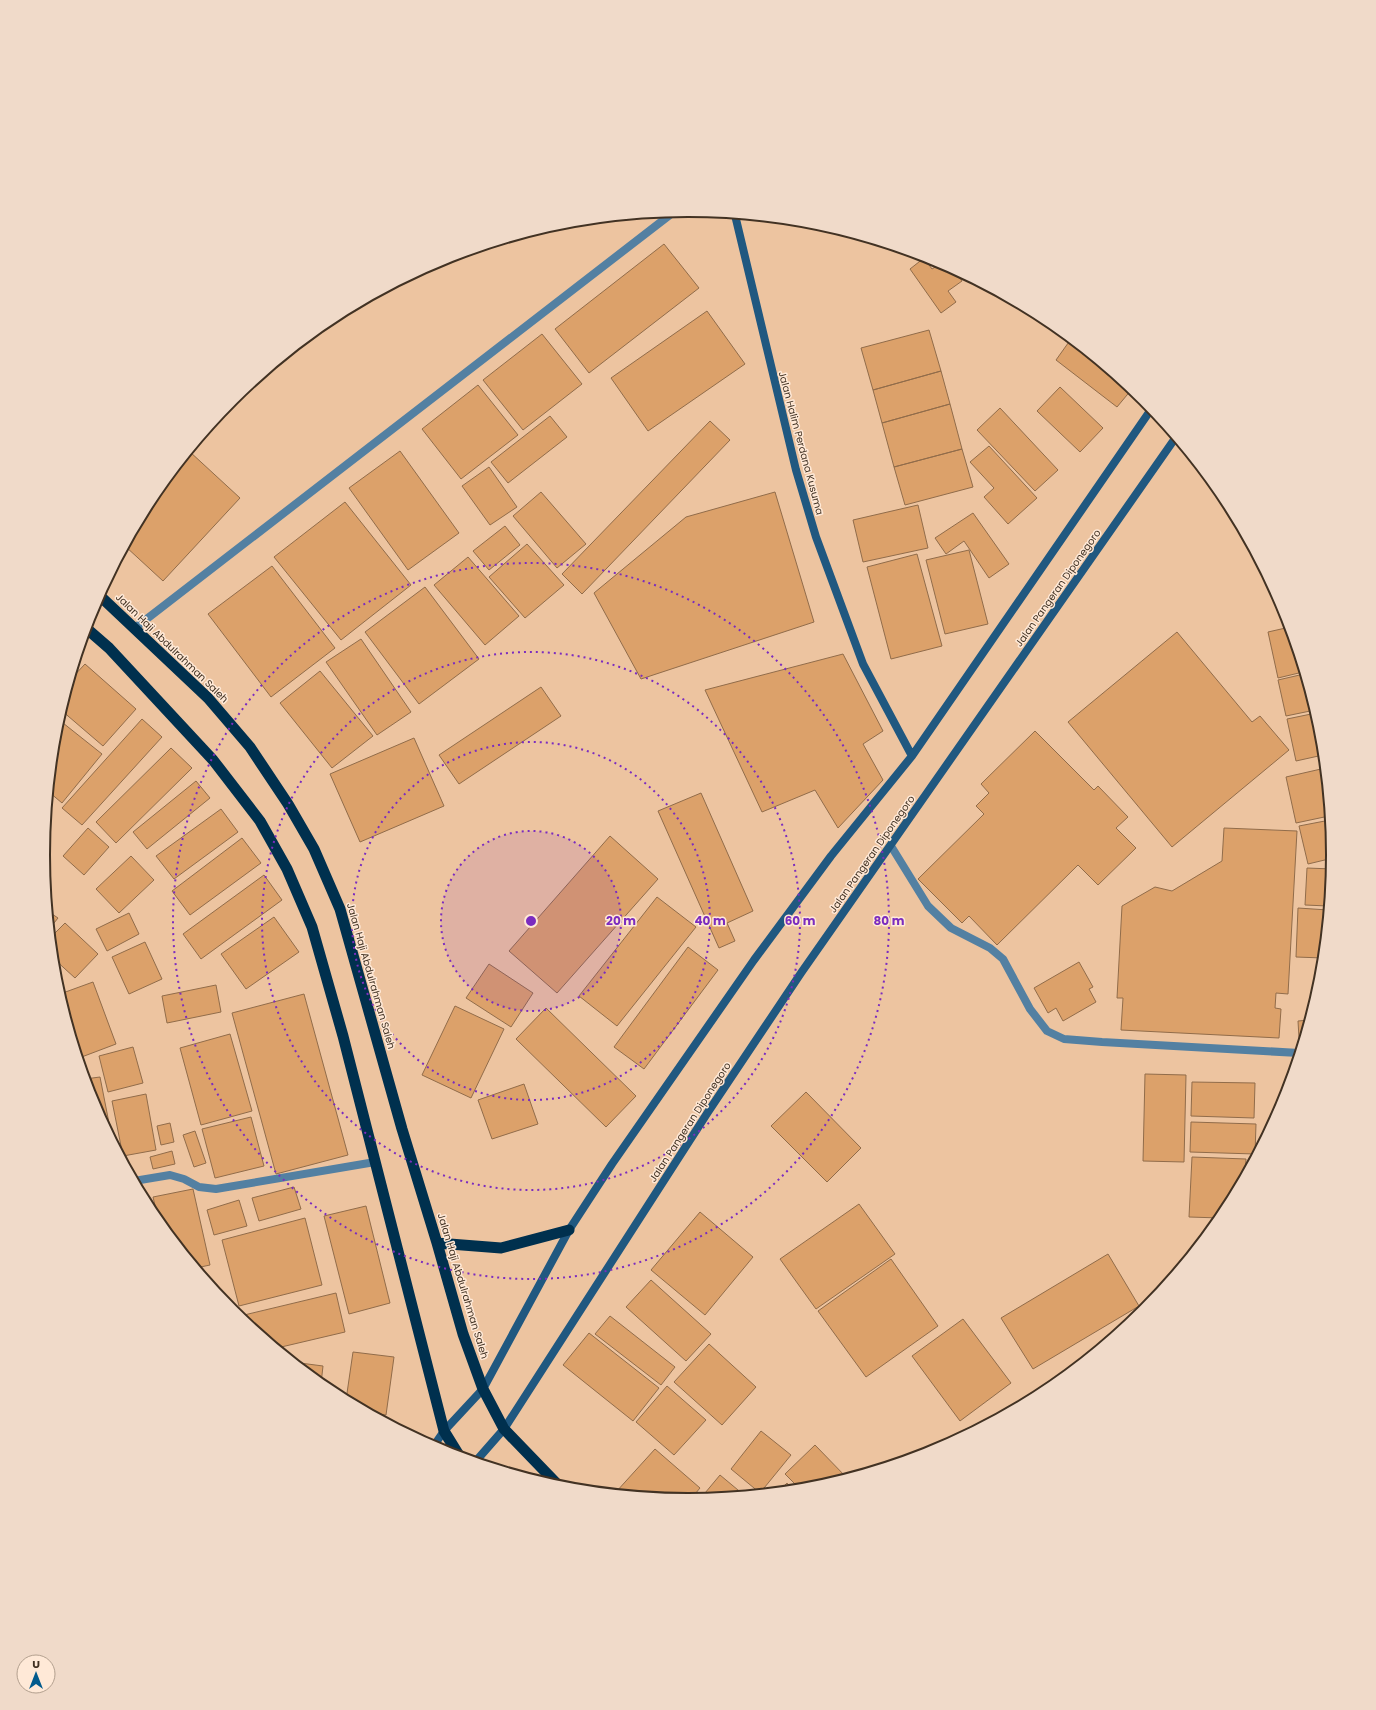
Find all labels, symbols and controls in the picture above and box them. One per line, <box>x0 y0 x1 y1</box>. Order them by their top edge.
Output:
street label: Jalan Halim Perdana Kusuma <box>775 370 827 516</box>
street label: Jalan Pangeran Diponegoro <box>1012 526 1104 650</box>
street label: Jalan Haji Abdulrahman Saleh <box>112 590 232 706</box>
street label: Jalan Pangeran Diponegoro <box>826 792 918 916</box>
street label: Jalan Haji Abdulrahman Saleh <box>343 901 399 1051</box>
text: 20 m <box>606 912 636 929</box>
text: 40 m <box>694 912 726 929</box>
text: 60 m <box>785 912 816 929</box>
text: 80 m <box>874 912 905 929</box>
centre of rings <box>524 914 538 928</box>
street label: Jalan Pangeran Diponegoro <box>645 1059 735 1185</box>
street label: Jalan Haji Abdulrahman Saleh <box>434 1211 492 1361</box>
north arrow <box>16 1654 56 1694</box>
text: U <box>32 1656 40 1672</box>

